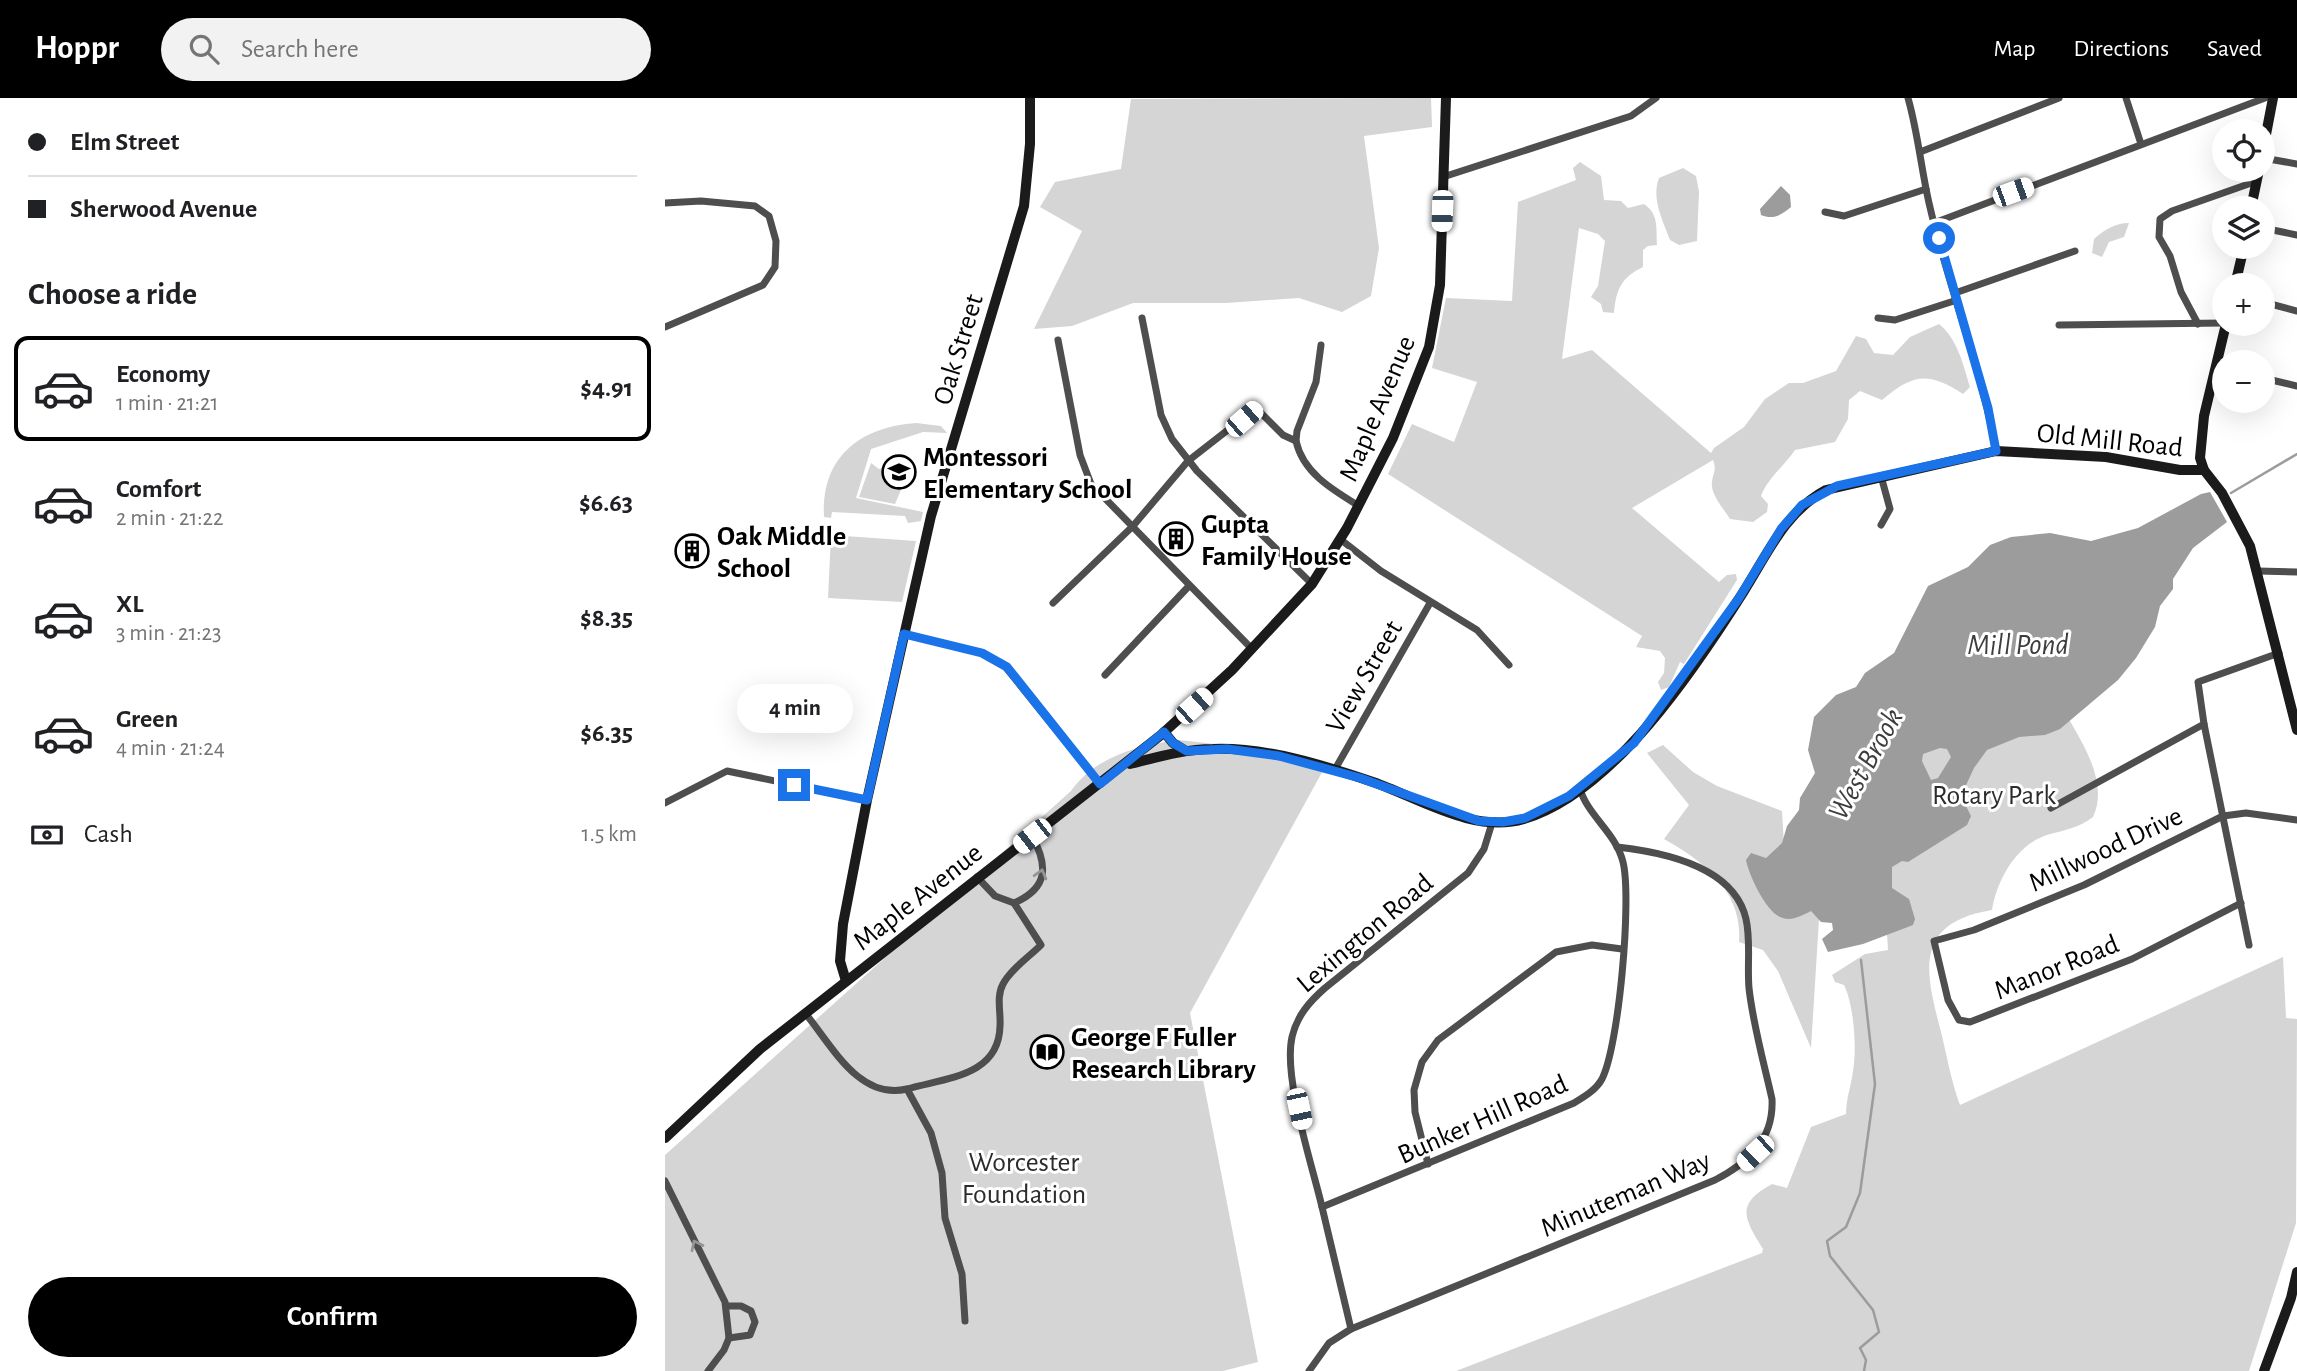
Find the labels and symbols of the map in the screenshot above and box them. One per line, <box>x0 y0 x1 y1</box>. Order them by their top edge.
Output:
car <box>1990 175 2037 209</box>
car <box>1431 190 1454 232</box>
route start <box>1923 222 1955 254</box>
street label: Oak Street <box>929 291 989 408</box>
street label: Maple Avenue <box>1335 332 1421 486</box>
car <box>1222 397 1267 441</box>
street label: Old Mill Road <box>2035 419 2184 463</box>
place label: Montessori Elementary School <box>923 444 1132 504</box>
school or university icon: Montessori Elementary School <box>880 453 918 491</box>
place label: Gupta Family House <box>1201 511 1352 571</box>
building icon: Gupta Family House <box>1157 520 1195 558</box>
place label: Oak Middle School <box>717 523 846 583</box>
building icon: Oak Middle School <box>673 532 711 570</box>
street label: View Street <box>1321 616 1408 738</box>
water label: Mill Pond <box>1967 630 2069 660</box>
callout: 4 min <box>736 684 852 732</box>
car <box>1172 684 1217 728</box>
water label: West Brook <box>1823 704 1909 825</box>
route end <box>778 769 810 801</box>
park label: Rotary Park <box>1932 782 2056 810</box>
street label: Millwood Drive <box>2025 802 2187 898</box>
car <box>1009 815 1056 857</box>
street label: Maple Avenue <box>849 839 988 956</box>
one-way arrow <box>1032 868 1047 881</box>
street label: Lexington Road <box>1292 869 1439 998</box>
street label: Manor Road <box>1990 930 2123 1006</box>
place label: George F Fuller Research Library <box>1071 1024 1256 1084</box>
library icon: George F Fuller Research Library <box>1028 1033 1066 1071</box>
street label: Bunker Hill Road <box>1394 1070 1572 1170</box>
car <box>1285 1086 1314 1132</box>
car <box>1733 1131 1778 1175</box>
street label: Minuteman Way <box>1537 1147 1715 1243</box>
park label: Worcester Foundation <box>962 1149 1086 1209</box>
one-way arrow <box>690 1240 704 1252</box>

